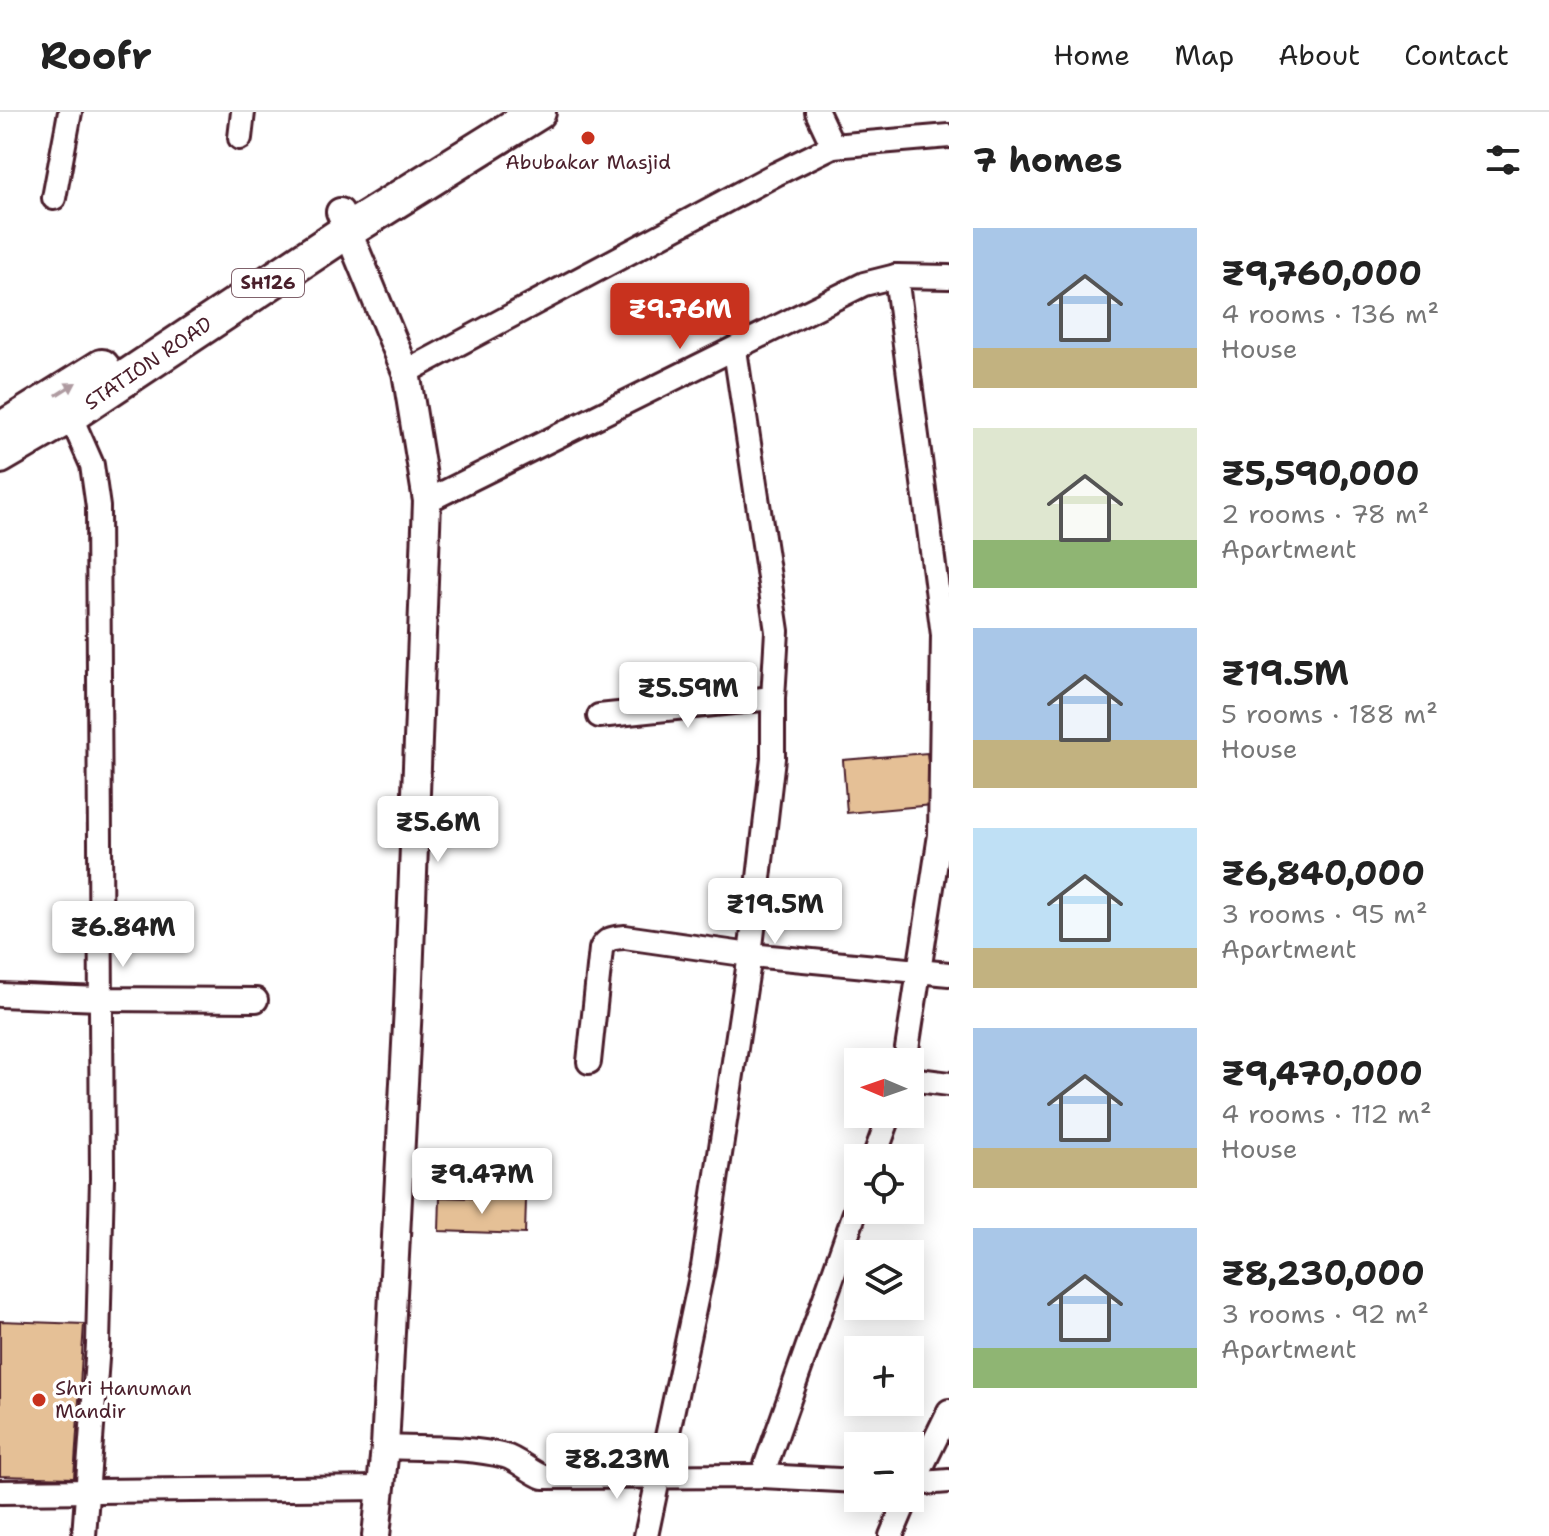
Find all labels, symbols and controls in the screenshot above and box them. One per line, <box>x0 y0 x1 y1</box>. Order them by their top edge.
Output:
text: Roofr <box>40 30 152 81</box>
text: Home <box>1053 36 1130 74</box>
text: Map <box>1174 36 1234 74</box>
text: About <box>1278 36 1360 74</box>
text: Contact <box>1404 36 1509 74</box>
marker: Abubakar Masjid <box>579 129 597 147</box>
text: 7 homes <box>973 137 1122 183</box>
icon: filters <box>1481 138 1525 182</box>
place label: Abubakar Masjid <box>505 149 671 175</box>
text: ₹9,760,000 <box>1221 250 1422 296</box>
icon: home <box>1037 260 1133 356</box>
road number: SH126 <box>232 269 304 297</box>
pin: ₹9.76M <box>615 283 745 351</box>
text: ₹9.76M <box>628 291 732 326</box>
text: 4 rooms · 136 m² <box>1221 296 1439 331</box>
street label: STATION ROAD <box>79 311 217 415</box>
text: House <box>1221 331 1297 366</box>
one-way arrow <box>55 382 77 396</box>
text: ₹5,590,000 <box>1221 450 1419 496</box>
icon: home <box>1037 460 1133 556</box>
text: 2 rooms · 78 m² <box>1221 496 1429 531</box>
text: Apartment <box>1221 531 1357 566</box>
text: ₹19.5M <box>1221 650 1349 696</box>
icon: home <box>1037 660 1133 756</box>
pin: ₹5.59M <box>623 662 753 730</box>
text: ₹5.59M <box>637 670 739 705</box>
text: 5 rooms · 188 m² <box>1221 696 1438 731</box>
text: House <box>1221 731 1297 766</box>
pin: ₹5.6M <box>382 796 494 864</box>
text: ₹5.6M <box>395 804 481 839</box>
text: ₹6,840,000 <box>1221 850 1425 896</box>
icon: home <box>1037 860 1133 956</box>
pin: ₹19.5M <box>710 878 840 946</box>
text: ₹19.5M <box>726 886 824 921</box>
text: 3 rooms · 95 m² <box>1221 896 1428 931</box>
pin: ₹6.84M <box>58 901 188 969</box>
text: ₹6.84M <box>70 909 176 944</box>
text: Apartment <box>1221 931 1357 966</box>
north arrow <box>844 1048 924 1128</box>
map controls <box>844 1048 924 1512</box>
text: ₹9,470,000 <box>1221 1050 1423 1096</box>
icon: home <box>1037 1060 1133 1156</box>
text: 4 rooms · 112 m² <box>1221 1096 1432 1131</box>
text: House <box>1221 1131 1297 1166</box>
button: locate <box>844 1144 924 1224</box>
pin: ₹9.47M <box>417 1148 547 1216</box>
text: ₹9.47M <box>430 1156 534 1191</box>
button: layers <box>844 1240 924 1320</box>
text: ₹8,230,000 <box>1221 1250 1425 1296</box>
icon: home <box>1037 1260 1133 1356</box>
text: 3 rooms · 92 m² <box>1221 1296 1429 1331</box>
text: Apartment <box>1221 1331 1357 1366</box>
button: + <box>844 1336 924 1416</box>
place label: Shri Hanuman Mandir <box>55 1375 192 1424</box>
marker: Shri Hanuman Mandir <box>30 1391 48 1409</box>
button: − <box>844 1432 924 1512</box>
pin: ₹8.23M <box>552 1433 682 1501</box>
text: ₹8.23M <box>564 1441 670 1476</box>

